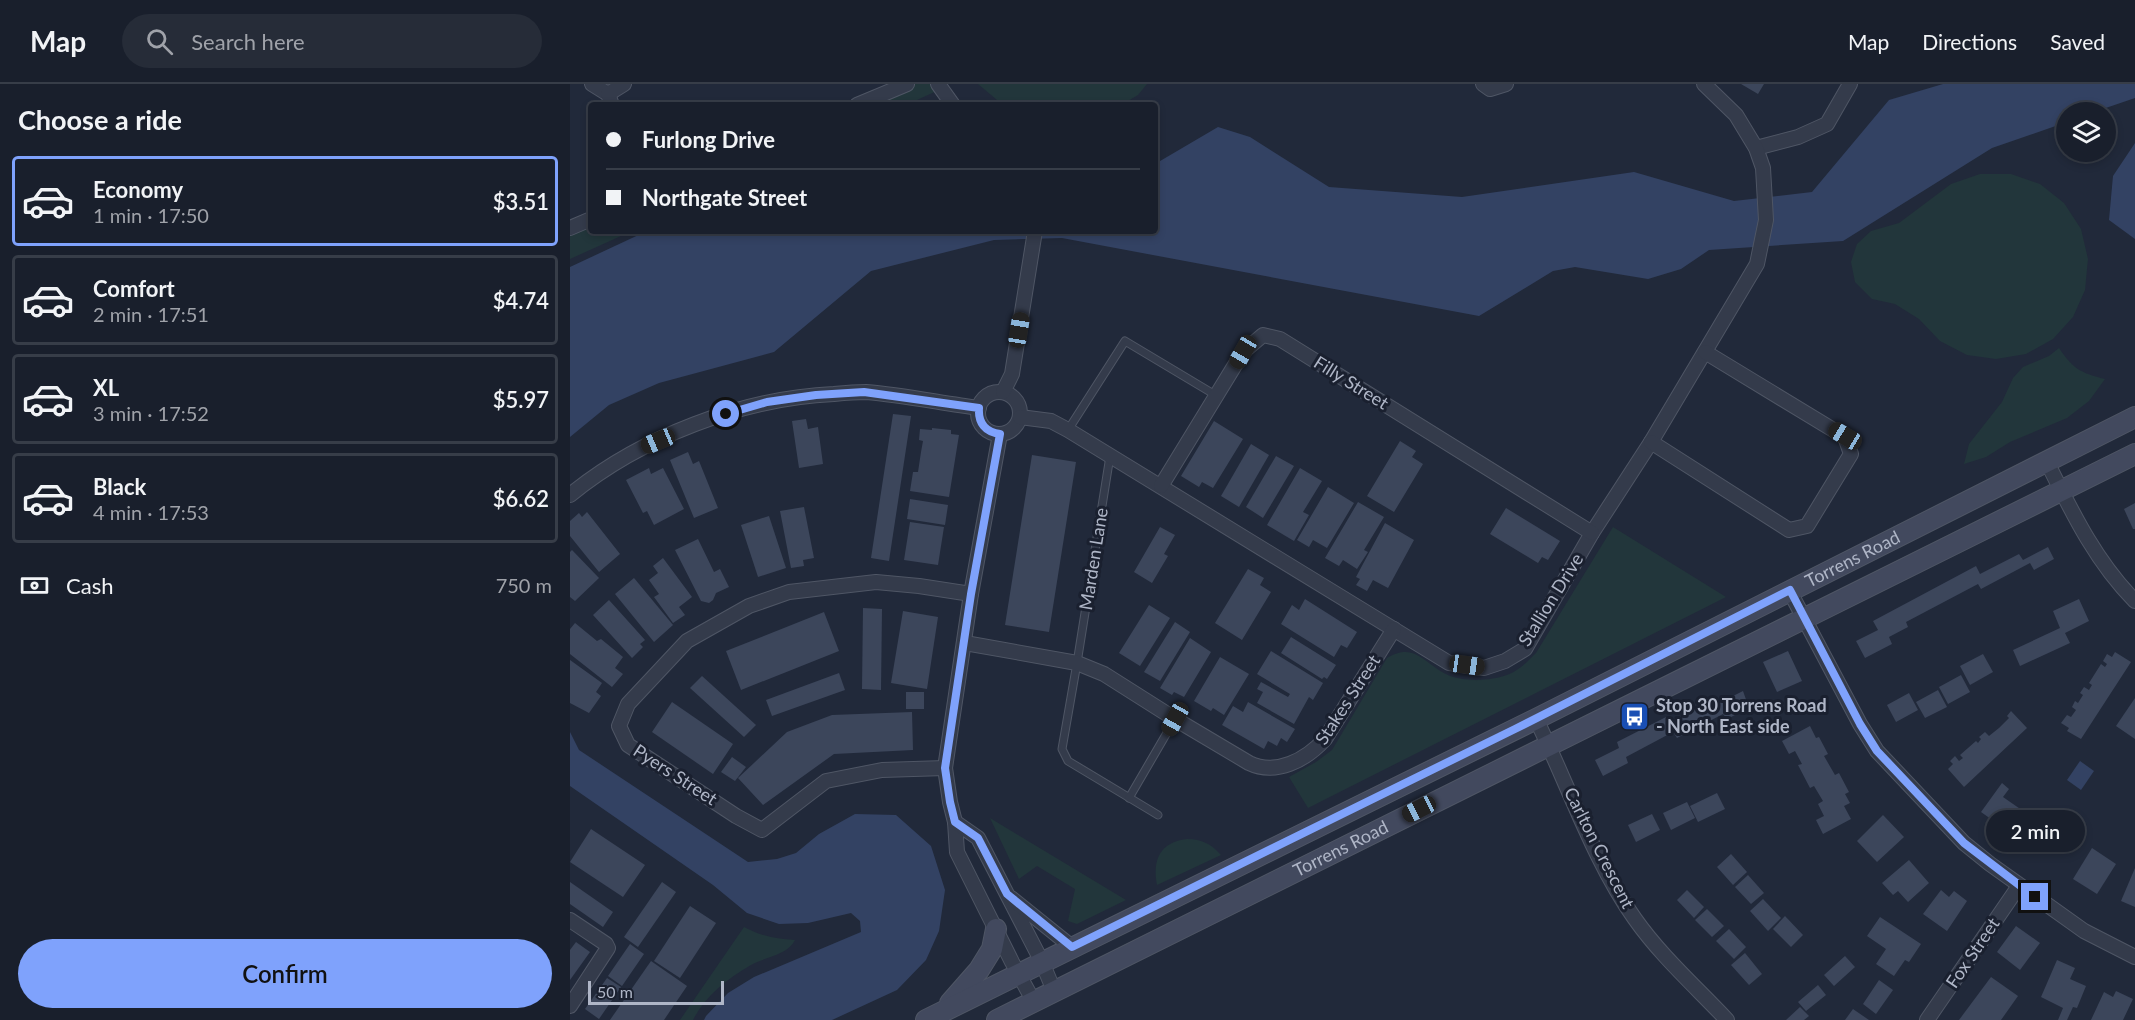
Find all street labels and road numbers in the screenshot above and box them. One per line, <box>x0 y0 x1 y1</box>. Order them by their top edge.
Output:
street label: Filly Street <box>1310 351 1393 414</box>
street label: Marden Lane <box>1074 506 1112 612</box>
street label: Torrens Road <box>1801 525 1903 591</box>
street label: Stallion Drive <box>1513 549 1587 650</box>
street label: Stakes Street <box>1310 650 1385 749</box>
street label: Pyers Street <box>629 739 722 810</box>
street label: Carlton Crescent <box>1560 783 1640 912</box>
street label: Torrens Road <box>1289 815 1392 881</box>
street label: Fox Street <box>1941 913 2004 992</box>

